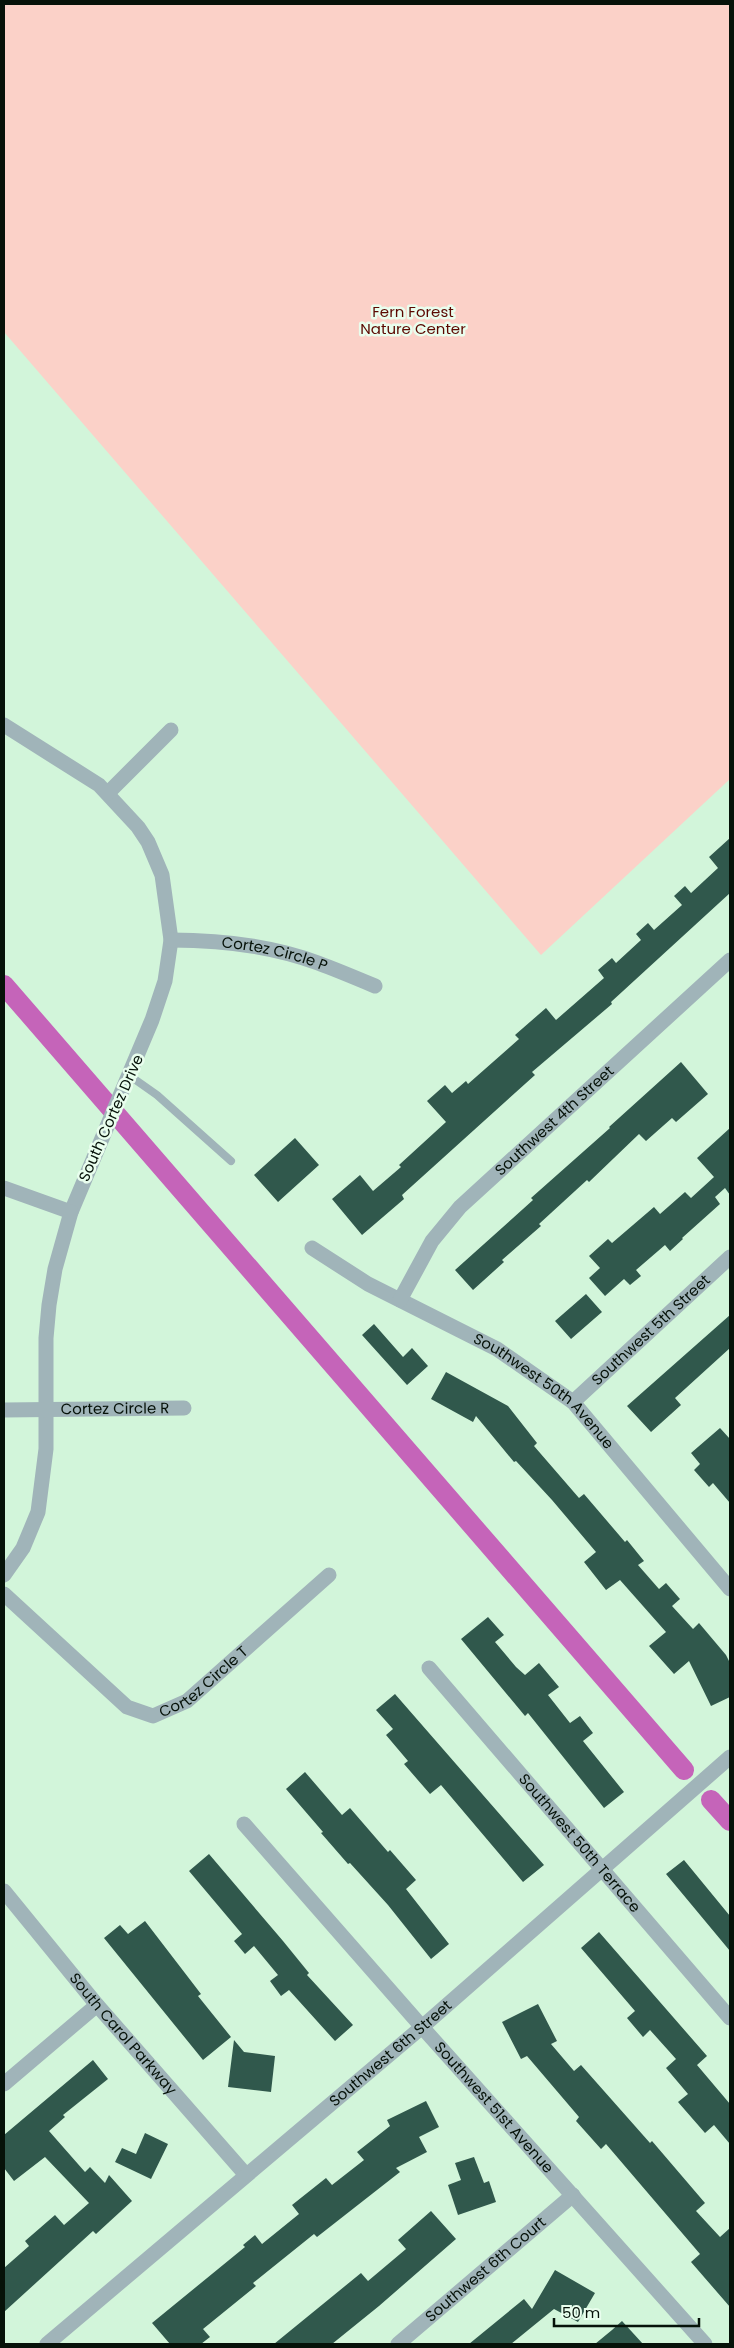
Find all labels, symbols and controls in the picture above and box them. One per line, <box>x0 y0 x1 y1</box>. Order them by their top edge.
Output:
park label: Fern Forest Nature Center <box>360 301 466 339</box>
street label: Cortez Circle P <box>221 931 331 976</box>
street label: South Cortez Drive <box>73 1051 148 1185</box>
street label: Southwest 4th Street <box>490 1060 618 1180</box>
street label: Southwest 5th Street <box>587 1270 714 1390</box>
street label: Southwest 50th Avenue <box>470 1328 619 1453</box>
street label: Cortez Circle R <box>61 1397 169 1419</box>
street label: Cortez Circle T <box>156 1641 252 1722</box>
street label: Southwest 50th Terrace <box>514 1769 646 1917</box>
street label: South Carol Parkway <box>65 1968 182 2099</box>
street label: Southwest 6th Street <box>325 1995 456 2111</box>
street label: Southwest 51st Avenue <box>430 2037 559 2178</box>
street label: Southwest 6th Court <box>420 2212 550 2327</box>
scale bar <box>554 2296 699 2328</box>
text: 50 m <box>562 2302 600 2323</box>

